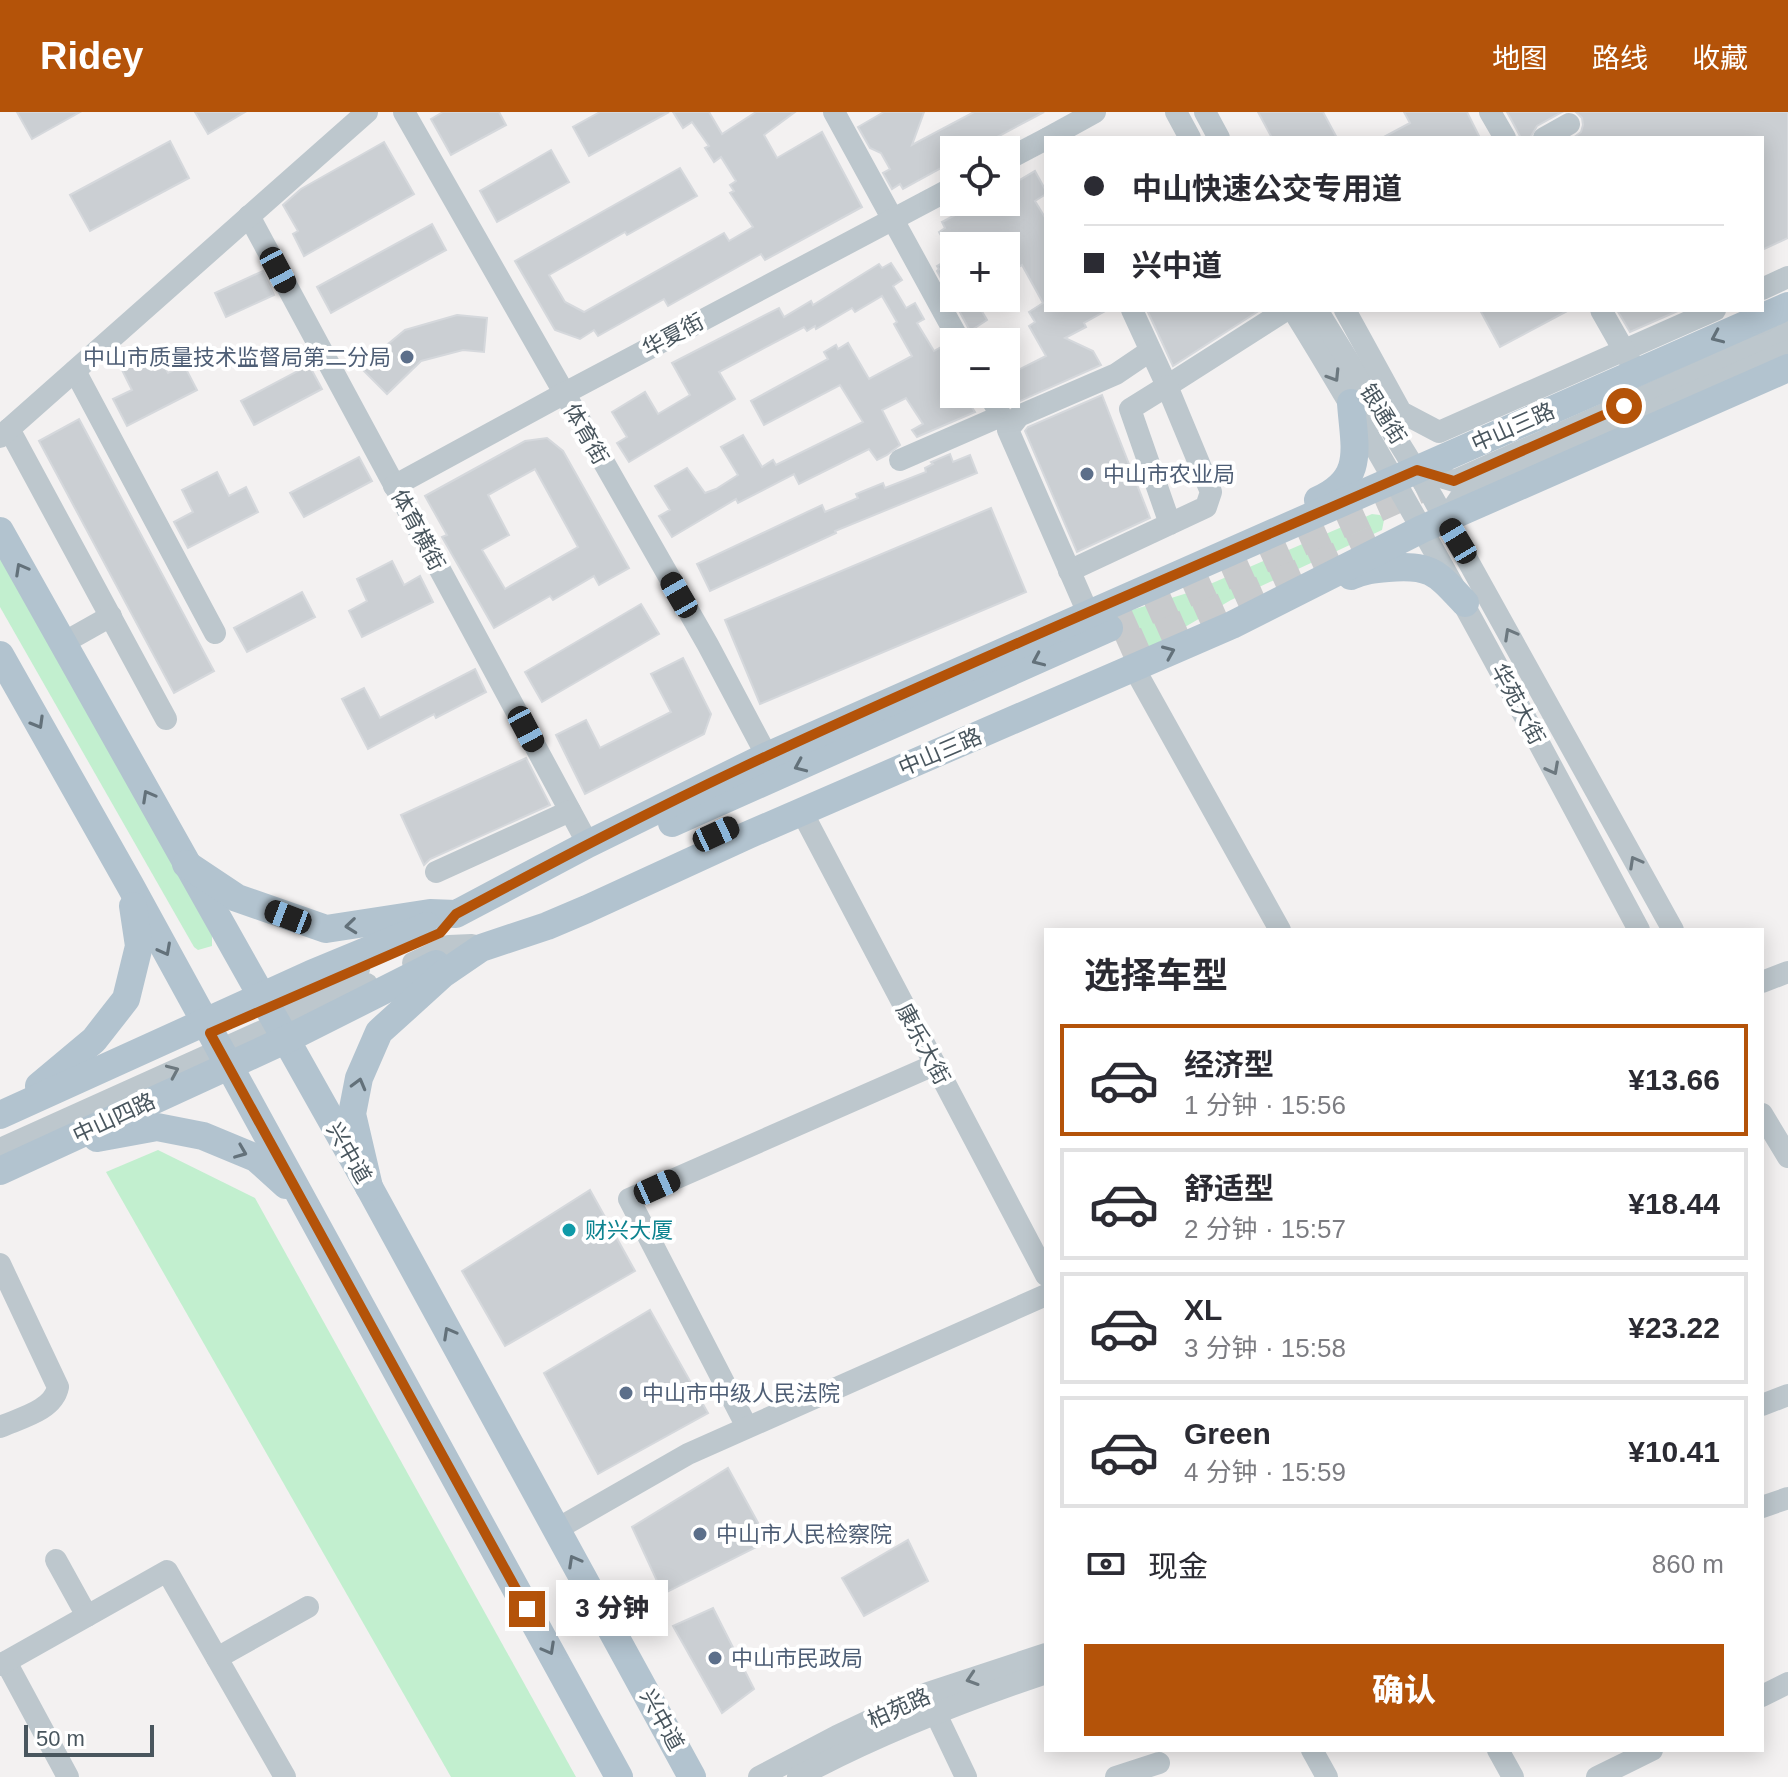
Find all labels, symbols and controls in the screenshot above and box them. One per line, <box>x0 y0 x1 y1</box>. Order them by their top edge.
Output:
text: Ridey <box>40 35 143 77</box>
text: 地图 <box>1492 43 1548 74</box>
text: 路线 <box>1592 43 1648 74</box>
text: 收藏 <box>1692 43 1748 74</box>
map controls <box>940 136 1020 408</box>
button: locate <box>940 136 1020 216</box>
text: 中山快速公交专用道 <box>1132 172 1402 205</box>
button: + <box>940 232 1020 312</box>
car <box>256 243 300 297</box>
text: 兴中道 <box>1132 249 1222 282</box>
street label: 华夏街 <box>638 308 708 362</box>
button: − <box>940 328 1020 408</box>
one-way arrow <box>1710 328 1725 344</box>
place label: 中山市质量技术监督局第二分局 <box>83 345 391 370</box>
marker: 中山市质量技术监督局第二分局 <box>398 348 416 366</box>
one-way arrow <box>1325 368 1340 382</box>
street label: 银通街 <box>1355 379 1411 449</box>
route start <box>1606 388 1642 424</box>
street label: 中山三路 <box>1468 398 1558 456</box>
street label: 体育街 <box>559 399 613 469</box>
place label: 中山市农业局 <box>1103 462 1235 487</box>
marker: 中山市农业局 <box>1078 465 1096 483</box>
street label: 体育横街 <box>386 485 450 575</box>
car <box>1435 514 1481 568</box>
one-way arrow <box>15 563 31 578</box>
car <box>657 568 701 622</box>
one-way arrow <box>1504 628 1519 642</box>
one-way arrow <box>1161 645 1175 661</box>
one-way arrow <box>1031 650 1046 666</box>
street label: 华苑大街 <box>1486 659 1550 749</box>
car <box>504 702 548 756</box>
one-way arrow <box>29 715 44 729</box>
street label: 中山三路 <box>895 723 985 781</box>
one-way arrow <box>794 756 808 772</box>
one-way arrow <box>1543 761 1559 775</box>
one-way arrow <box>142 790 158 805</box>
car <box>689 813 743 855</box>
one-way arrow <box>1629 856 1645 870</box>
car <box>261 897 315 937</box>
one-way arrow <box>344 917 357 934</box>
one-way arrow <box>155 941 171 956</box>
text: 选择车型 <box>1084 955 1228 996</box>
street label: 康乐大街 <box>891 999 955 1089</box>
icon: car <box>1088 1044 1160 1116</box>
text: 经济型 <box>1184 1048 1274 1081</box>
text: ¥13.66 <box>1628 1063 1720 1096</box>
one-way arrow <box>165 1064 179 1080</box>
one-way arrow <box>349 1077 366 1091</box>
street label: 中山四路 <box>69 1088 159 1148</box>
text: 1 分钟 · 15:56 <box>1184 1090 1346 1120</box>
street label: 兴中道 <box>322 1118 376 1188</box>
one-way arrow <box>233 1142 247 1158</box>
car <box>630 1166 684 1208</box>
icon: car <box>1088 1168 1160 1240</box>
text: 舒适型 <box>1184 1172 1274 1205</box>
text: ¥18.44 <box>1628 1187 1720 1220</box>
text: 2 分钟 · 15:57 <box>1184 1214 1346 1244</box>
place label: 财兴大厦 <box>585 1218 673 1243</box>
marker: 财兴大厦 <box>560 1221 578 1239</box>
icon: car <box>1088 1292 1160 1364</box>
text: XL <box>1184 1293 1222 1326</box>
text: ¥23.22 <box>1628 1311 1720 1344</box>
one-way arrow <box>443 1328 459 1342</box>
text: 3 分钟 · 15:58 <box>1184 1333 1346 1363</box>
place label: 中山市中级人民法院 <box>642 1381 840 1406</box>
marker: 中山市中级人民法院 <box>617 1384 635 1402</box>
icon: car <box>1088 1416 1160 1488</box>
text: Green <box>1184 1417 1271 1450</box>
text: ¥10.41 <box>1628 1435 1720 1468</box>
text: 4 分钟 · 15:59 <box>1184 1457 1346 1487</box>
place label: 中山市人民检察院 <box>716 1522 892 1547</box>
marker: 中山市人民检察院 <box>691 1525 709 1543</box>
icon: cash <box>1084 1542 1128 1586</box>
text: 860 m <box>1652 1549 1724 1579</box>
text: 现金 <box>1148 1550 1208 1583</box>
one-way arrow <box>569 1555 584 1569</box>
callout: 3 分钟 <box>555 1581 667 1637</box>
route end <box>509 1591 545 1627</box>
text: 3 分钟 <box>575 1593 649 1623</box>
one-way arrow <box>539 1641 554 1656</box>
button: 确认 <box>1084 1644 1724 1736</box>
place label: 中山市民政局 <box>731 1646 863 1671</box>
marker: 中山市民政局 <box>706 1649 724 1667</box>
one-way arrow <box>966 1669 980 1685</box>
street label: 柏苑路 <box>864 1683 934 1733</box>
street label: 兴中道 <box>635 1685 689 1755</box>
scale bar <box>24 1721 154 1757</box>
text: 50 m <box>36 1726 85 1751</box>

